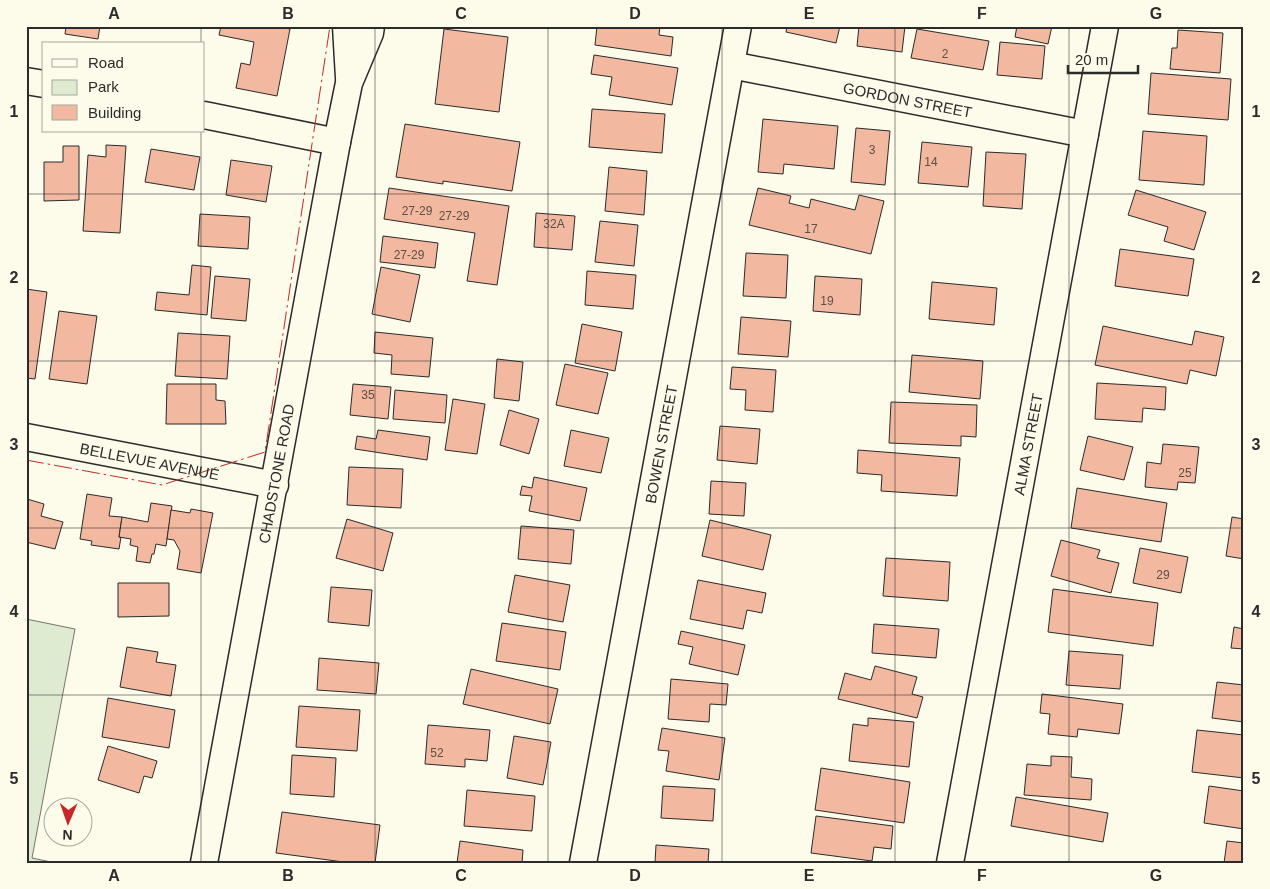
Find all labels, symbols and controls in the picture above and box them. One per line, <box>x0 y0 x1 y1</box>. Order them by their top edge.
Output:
text: A <box>108 5 120 22</box>
text: B <box>282 5 294 22</box>
text: C <box>455 5 467 22</box>
text: D <box>629 5 641 22</box>
text: E <box>804 5 815 22</box>
text: F <box>977 5 987 22</box>
text: G <box>1150 5 1162 22</box>
legend <box>42 42 205 132</box>
scale bar <box>1068 42 1138 74</box>
house number: 2 <box>942 47 949 61</box>
text: 20 m <box>1075 51 1108 68</box>
text: Road <box>88 54 124 71</box>
text: Park <box>88 78 119 95</box>
street label: GORDON STREET <box>842 79 974 120</box>
text: 1 <box>10 103 19 120</box>
text: 1 <box>1252 103 1261 120</box>
text: Building <box>88 104 141 121</box>
house number: 3 <box>869 143 876 157</box>
house number: 14 <box>924 155 938 169</box>
house number: 27-29 <box>402 204 433 218</box>
house number: 27-29 <box>439 209 470 223</box>
house number: 32A <box>543 217 565 231</box>
house number: 17 <box>804 222 818 236</box>
house number: 27-29 <box>394 248 425 262</box>
text: 2 <box>10 269 19 286</box>
text: 2 <box>1252 269 1261 286</box>
house number: 19 <box>820 294 834 308</box>
street label: BOWEN STREET <box>641 384 680 505</box>
house number: 35 <box>361 388 375 402</box>
street label: ALMA STREET <box>1010 392 1045 497</box>
street label: CHADSTONE ROAD <box>255 402 297 545</box>
text: 3 <box>10 436 19 453</box>
text: 3 <box>1252 436 1261 453</box>
street label: BELLEVUE AVENUE <box>79 439 221 483</box>
house number: 25 <box>1178 466 1192 480</box>
house number: 29 <box>1156 568 1170 582</box>
text: 4 <box>10 603 19 620</box>
text: 4 <box>1252 603 1261 620</box>
house number: 52 <box>430 746 444 760</box>
text: 5 <box>10 770 19 787</box>
text: 5 <box>1252 770 1261 787</box>
north arrow <box>42 796 92 846</box>
text: N <box>62 827 73 843</box>
text: A <box>108 867 120 884</box>
text: B <box>282 867 294 884</box>
text: C <box>455 867 467 884</box>
text: D <box>629 867 641 884</box>
text: E <box>804 867 815 884</box>
text: F <box>977 867 987 884</box>
text: G <box>1150 867 1162 884</box>

